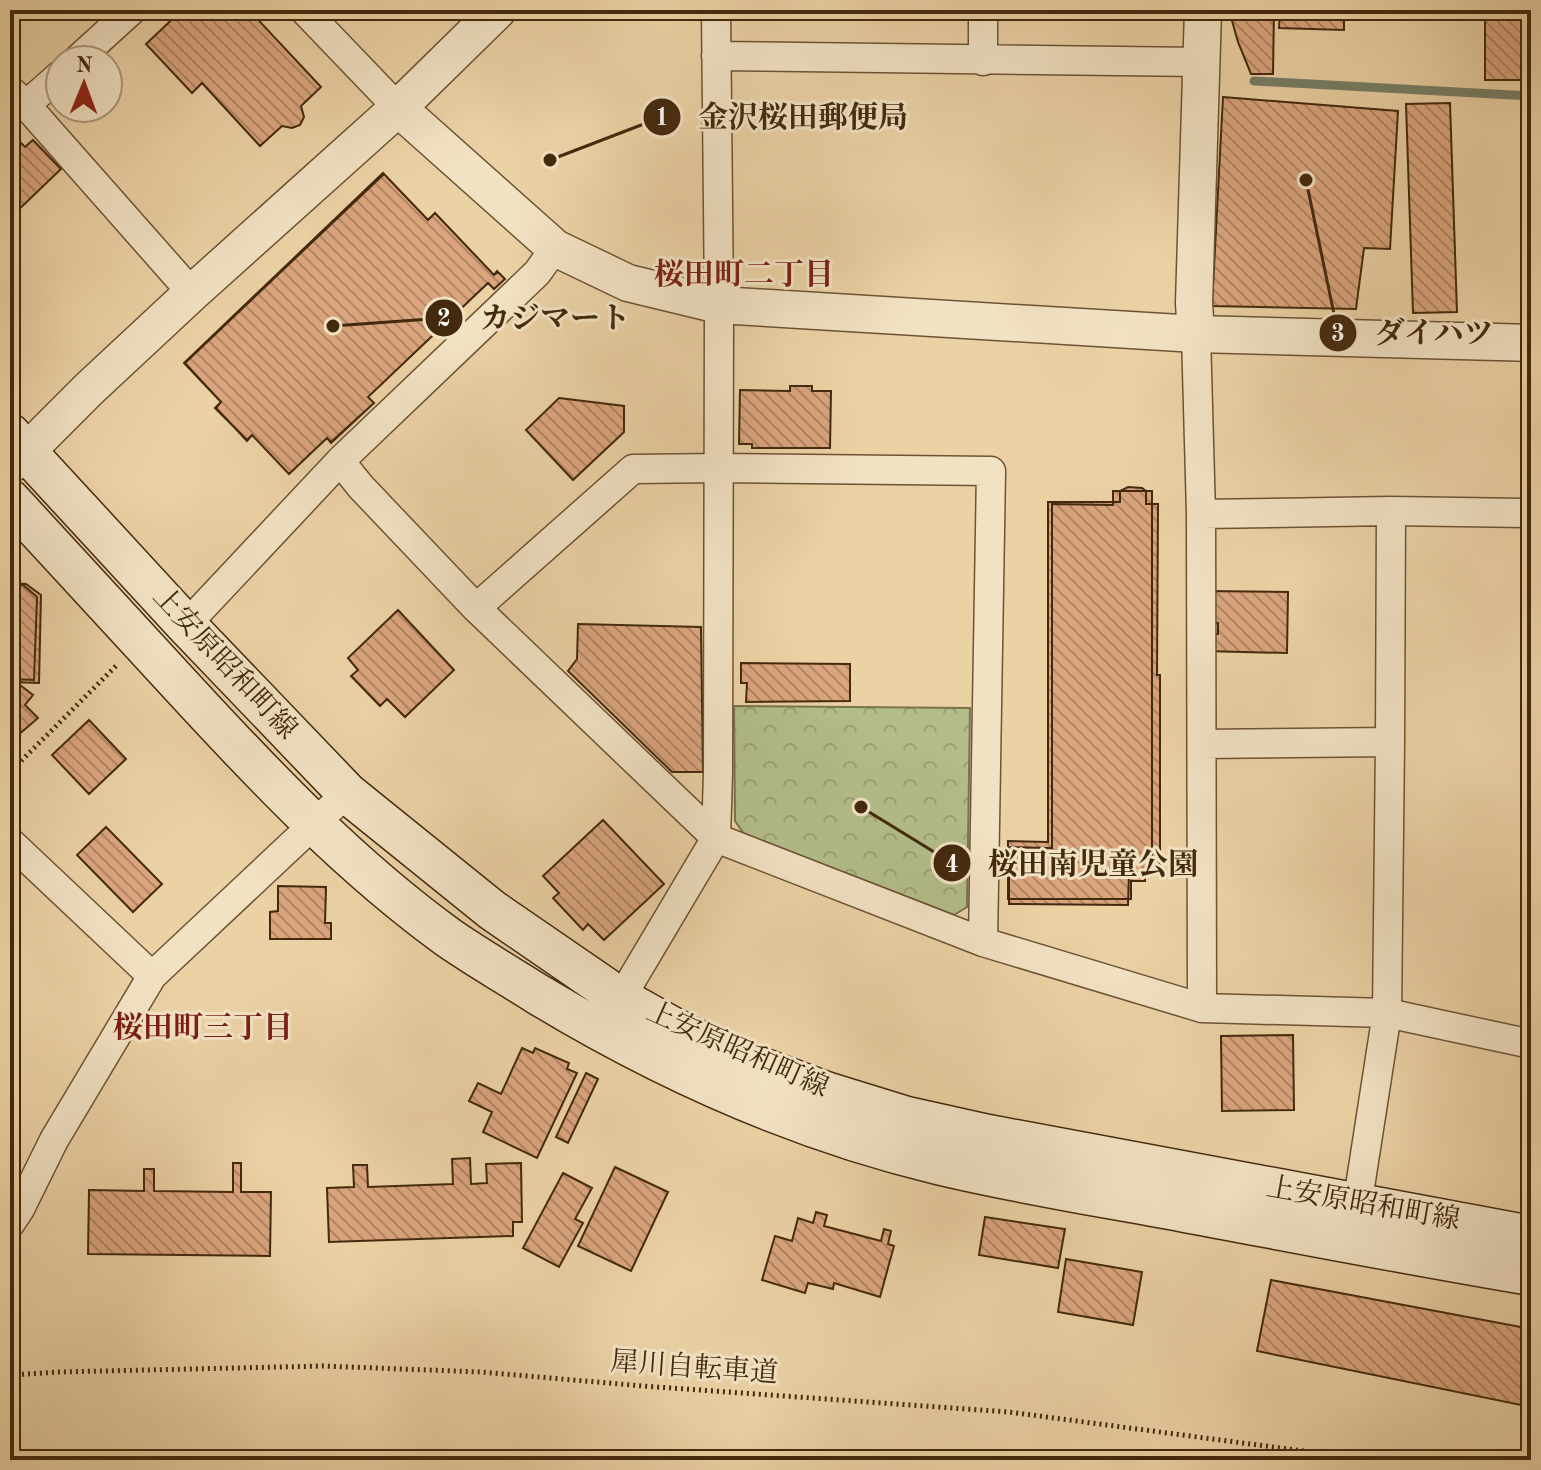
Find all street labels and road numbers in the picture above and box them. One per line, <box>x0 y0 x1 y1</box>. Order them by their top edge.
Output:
street label: 上安原昭和町線 <box>147 581 303 745</box>
street label: 上安原昭和町線 <box>642 996 833 1104</box>
street label: 上安原昭和町線 <box>1264 1171 1462 1236</box>
street label: 犀川自転車道 <box>609 1346 779 1389</box>

